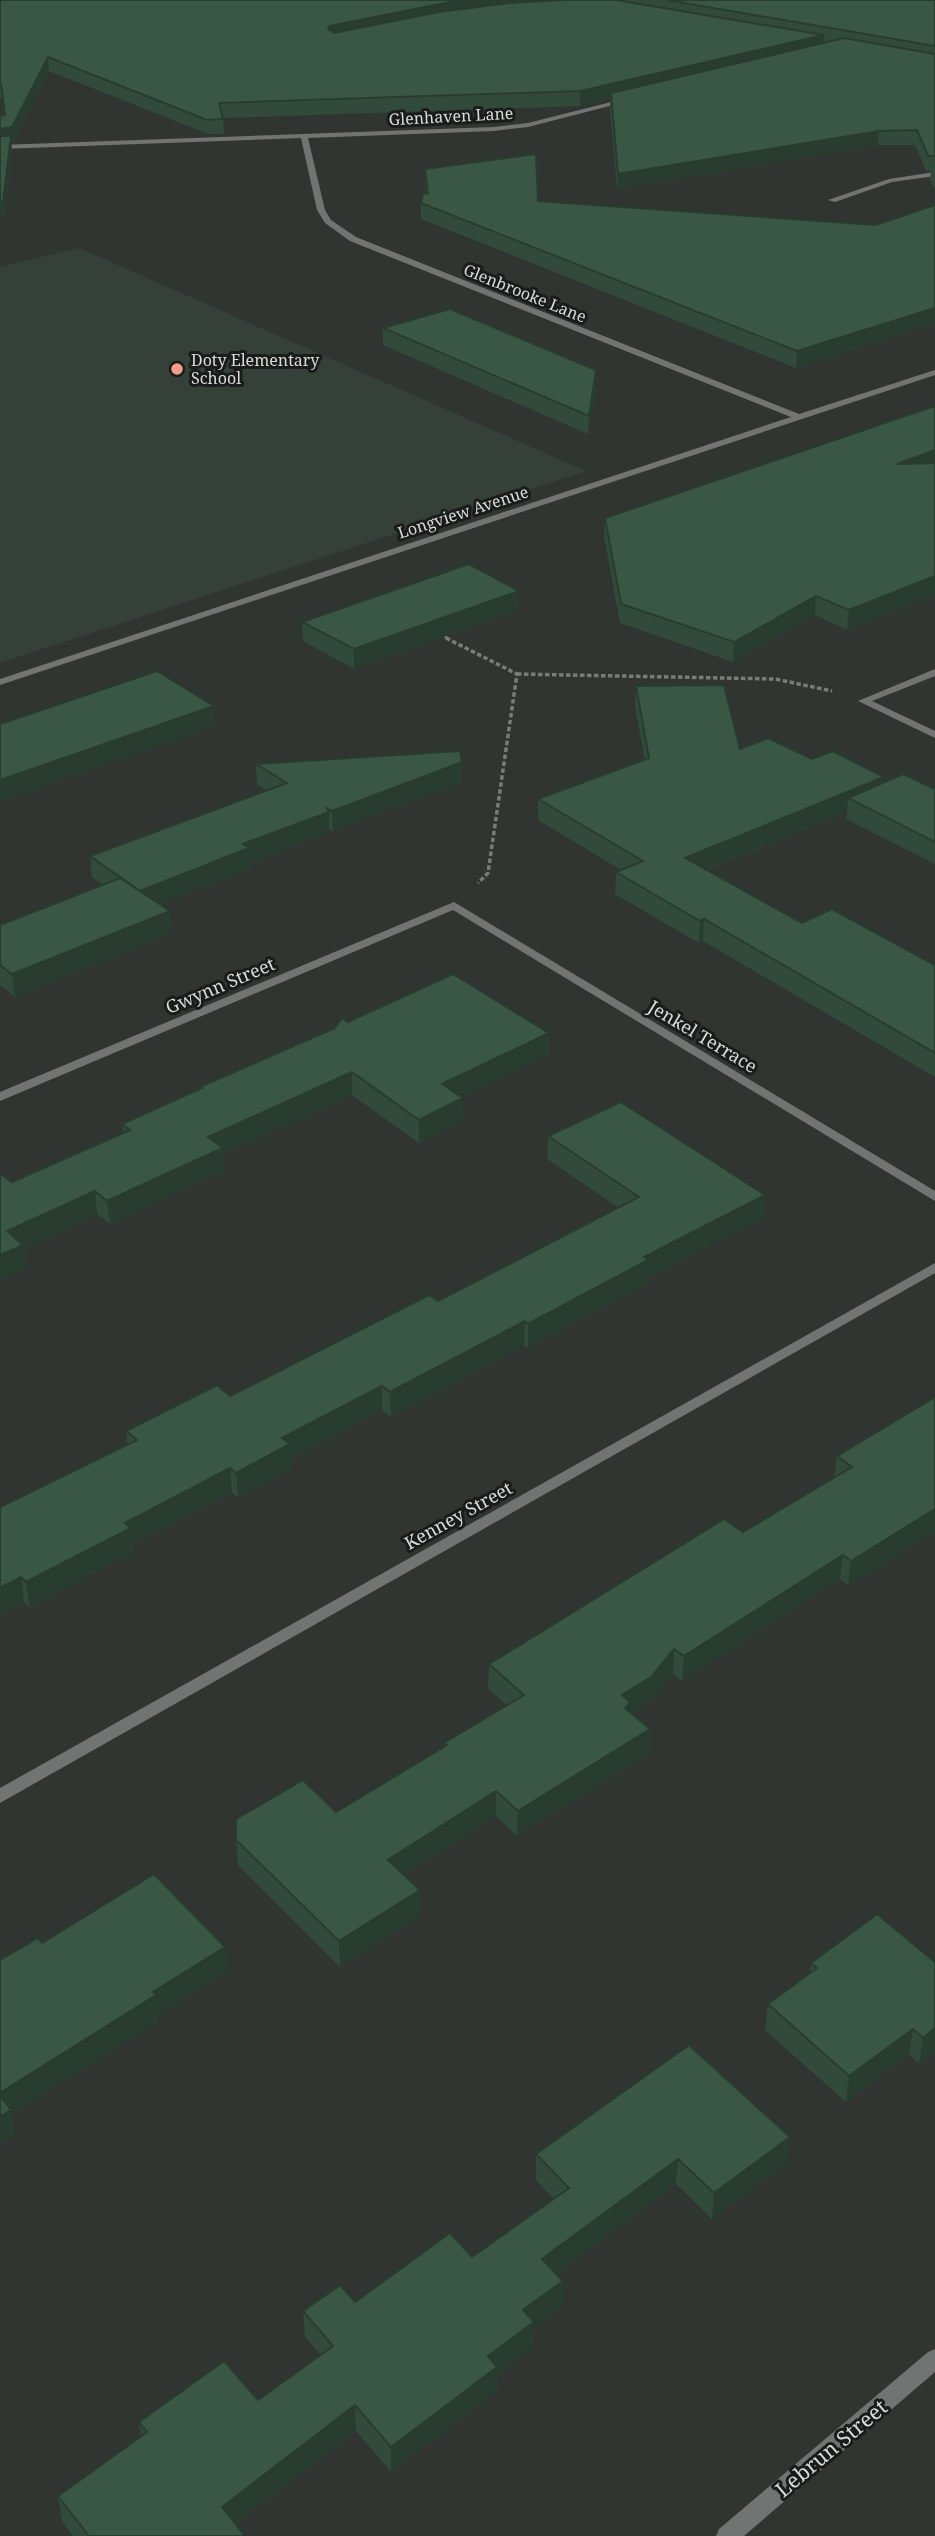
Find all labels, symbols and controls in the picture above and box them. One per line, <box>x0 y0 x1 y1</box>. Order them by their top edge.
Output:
street label: Glenhaven Lane <box>388 102 514 130</box>
street label: Glenbrooke Lane <box>460 258 590 328</box>
place label: Doty Elementary School <box>191 349 320 389</box>
marker: Doty Elementary School <box>169 361 185 377</box>
street label: Longview Avenue <box>395 480 531 544</box>
street label: Gwynn Street <box>162 951 278 1019</box>
street label: Jenkel Terrace <box>643 994 762 1078</box>
street label: Kenney Street <box>400 1475 516 1555</box>
street label: Lebrun Street <box>769 2393 893 2503</box>

